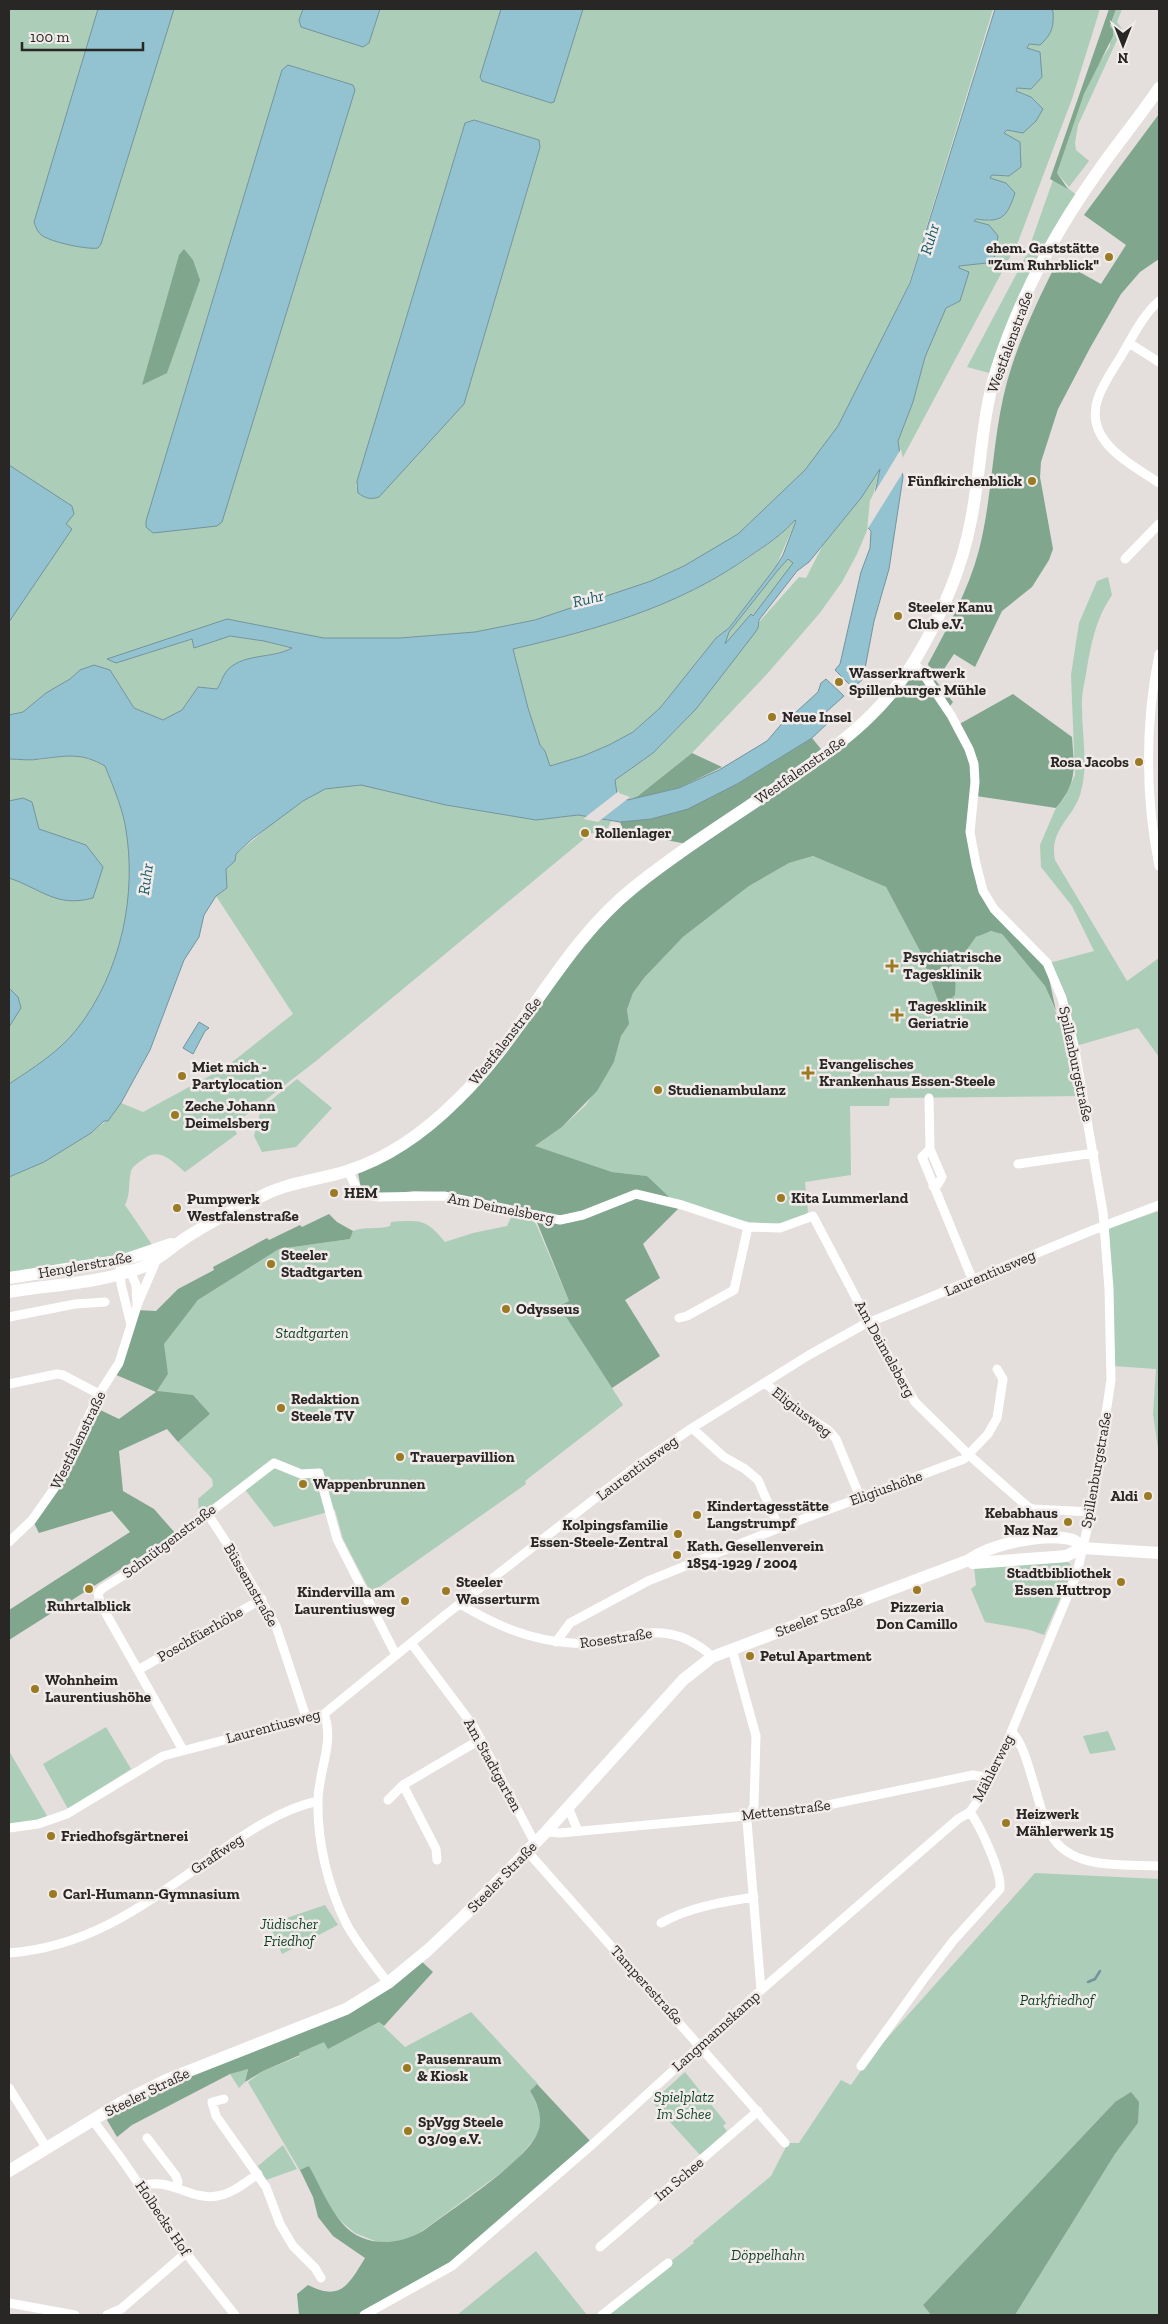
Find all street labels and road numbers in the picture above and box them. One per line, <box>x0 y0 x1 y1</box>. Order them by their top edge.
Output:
street label: Westfalenstraße <box>983 289 1037 395</box>
street label: Westfalenstraße <box>751 732 849 808</box>
street label: Westfalenstraße <box>465 993 545 1089</box>
street label: Spillenburgstraße <box>1055 1005 1097 1123</box>
street label: Am Deimelsberg <box>446 1189 556 1227</box>
street label: Laurentiusweg <box>942 1246 1038 1300</box>
street label: Henglerstraße <box>37 1248 133 1282</box>
street label: Am Deimelsberg <box>851 1297 919 1401</box>
street label: Eligiusweg <box>768 1383 836 1441</box>
street label: Westfalenstraße <box>47 1388 109 1492</box>
street label: Spillenburgstraße <box>1077 1411 1115 1529</box>
street label: Laurentiusweg <box>593 1432 681 1504</box>
street label: Eligiushöhe <box>847 1467 925 1509</box>
street label: Schnütgenstraße <box>119 1500 219 1582</box>
street label: Büssemstraße <box>220 1540 282 1630</box>
street label: Steeler Straße <box>773 1591 865 1641</box>
street label: Poschfüerhöhe <box>154 1602 246 1666</box>
street label: Rosestraße <box>579 1624 653 1652</box>
street label: Laurentiusweg <box>224 1705 322 1747</box>
street label: Am Stadtgarten <box>460 1715 526 1815</box>
street label: Mählerweg <box>968 1732 1018 1804</box>
street label: Mettenstraße <box>741 1796 831 1824</box>
street label: Graffweg <box>187 1830 247 1878</box>
street label: Steeler Straße <box>464 1838 540 1916</box>
street label: Tamperestraße <box>607 1942 687 2028</box>
street label: Langmannskamp <box>668 1987 764 2075</box>
street label: Steeler Straße <box>102 2064 192 2120</box>
street label: Im Schee <box>651 2153 707 2205</box>
street label: Holbecks Hof <box>132 2177 195 2260</box>

